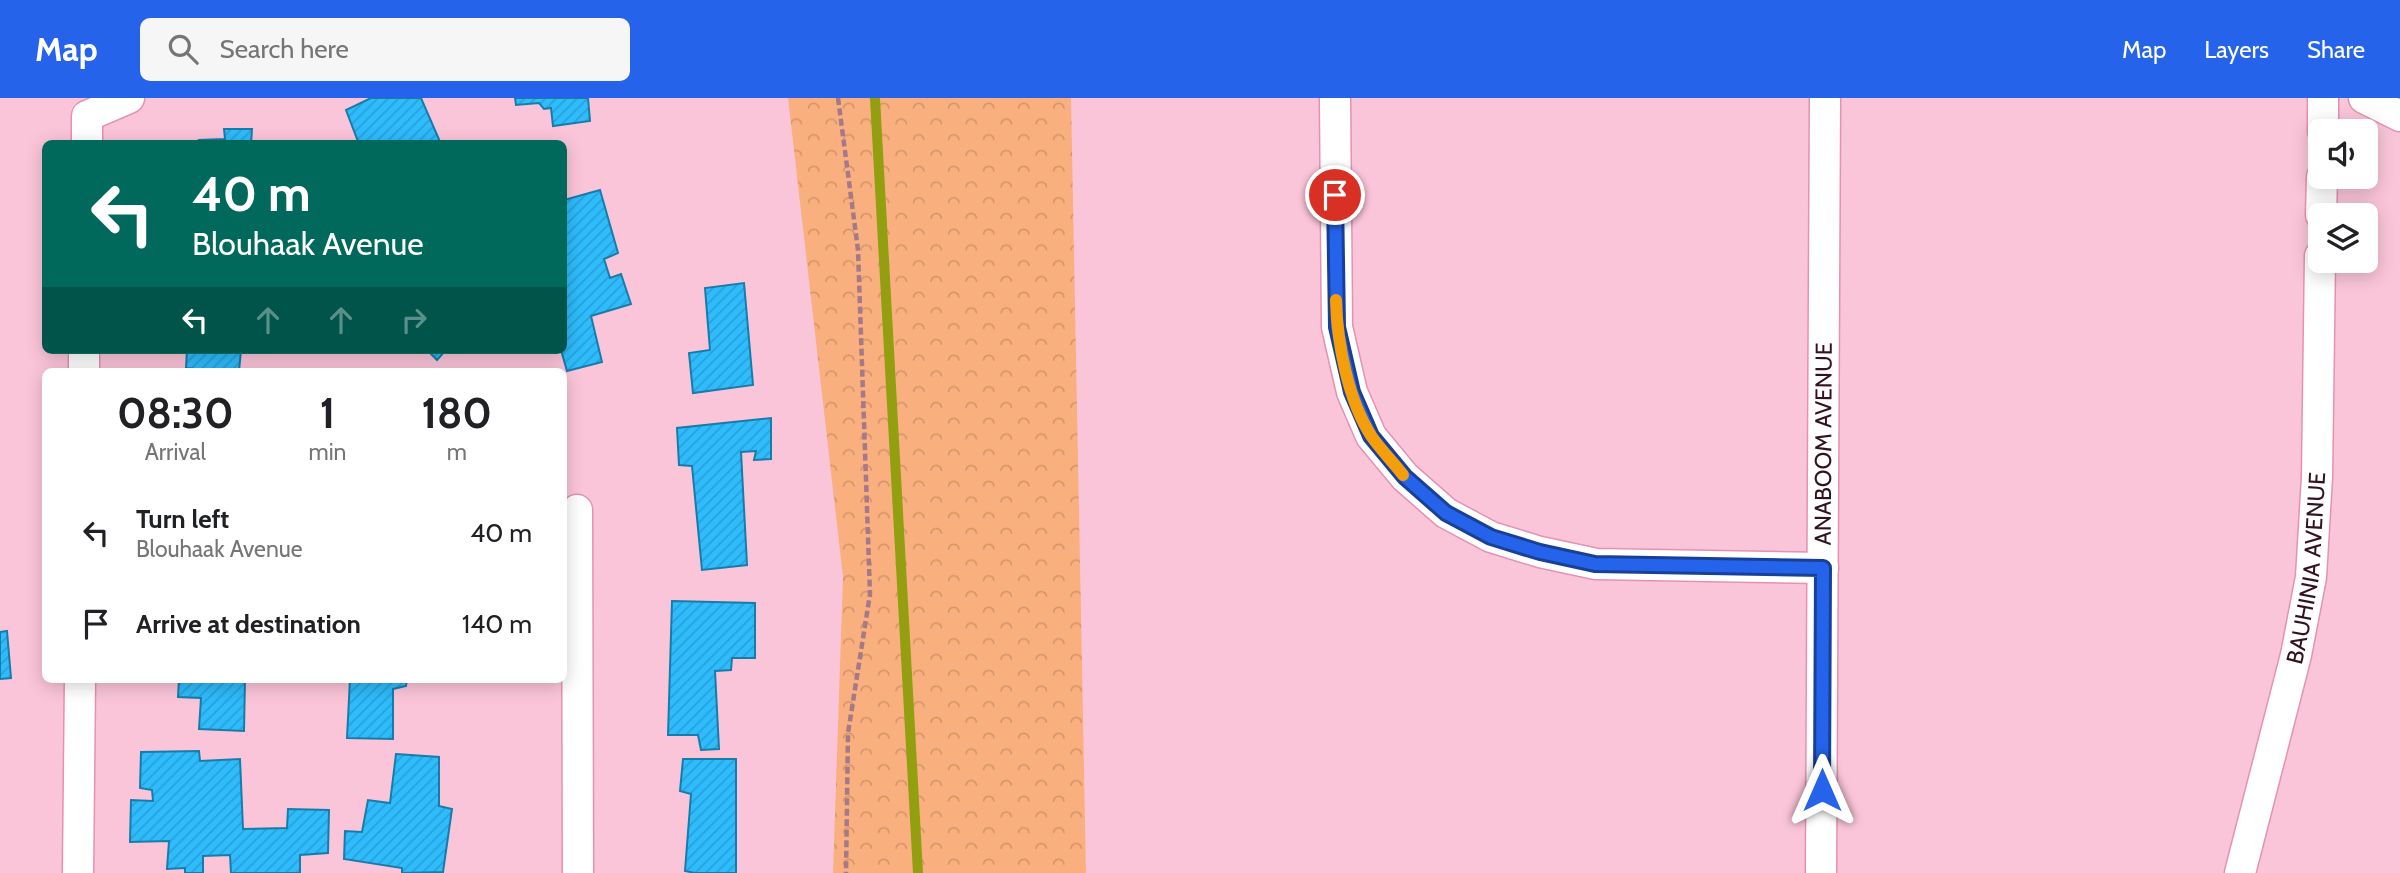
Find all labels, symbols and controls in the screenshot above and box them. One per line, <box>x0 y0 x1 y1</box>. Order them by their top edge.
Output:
search box <box>140 18 630 81</box>
text: Map <box>35 29 98 69</box>
icon: search <box>164 30 202 68</box>
text: Search here <box>220 33 349 65</box>
text: Map <box>2122 35 2166 64</box>
text: Layers <box>2204 35 2269 64</box>
text: Share <box>2307 35 2365 64</box>
map controls <box>2308 119 2378 273</box>
button: sound <box>2308 119 2378 189</box>
text: 40 m <box>192 164 311 223</box>
pin <box>1305 165 1365 225</box>
icon: left <box>77 168 168 259</box>
icon: arrive <box>1316 176 1354 214</box>
button: layers <box>2308 203 2378 273</box>
text: Blouhaak Avenue <box>192 224 424 263</box>
icon: left <box>176 301 214 339</box>
icon: ahead <box>249 301 287 339</box>
icon: ahead <box>322 301 360 339</box>
icon: right <box>395 301 433 339</box>
street label: ANABOOM AVENUE <box>1809 342 1838 546</box>
text: 08:30 <box>117 387 234 439</box>
text: 1 <box>320 387 335 439</box>
text: 180 <box>421 387 492 439</box>
text: Arrival <box>145 438 206 466</box>
text: min <box>309 438 346 466</box>
text: m <box>447 438 467 466</box>
street label: BAUHINIA AVENUE <box>2280 471 2331 667</box>
text: Turn left <box>136 503 229 535</box>
icon: left <box>77 514 115 552</box>
text: 40 m <box>470 517 532 549</box>
text: Blouhaak Avenue <box>136 535 303 563</box>
icon: arrive <box>77 605 115 643</box>
text: Arrive at destination <box>136 608 361 640</box>
text: 140 m <box>462 608 532 640</box>
position arrow <box>1785 753 1859 827</box>

